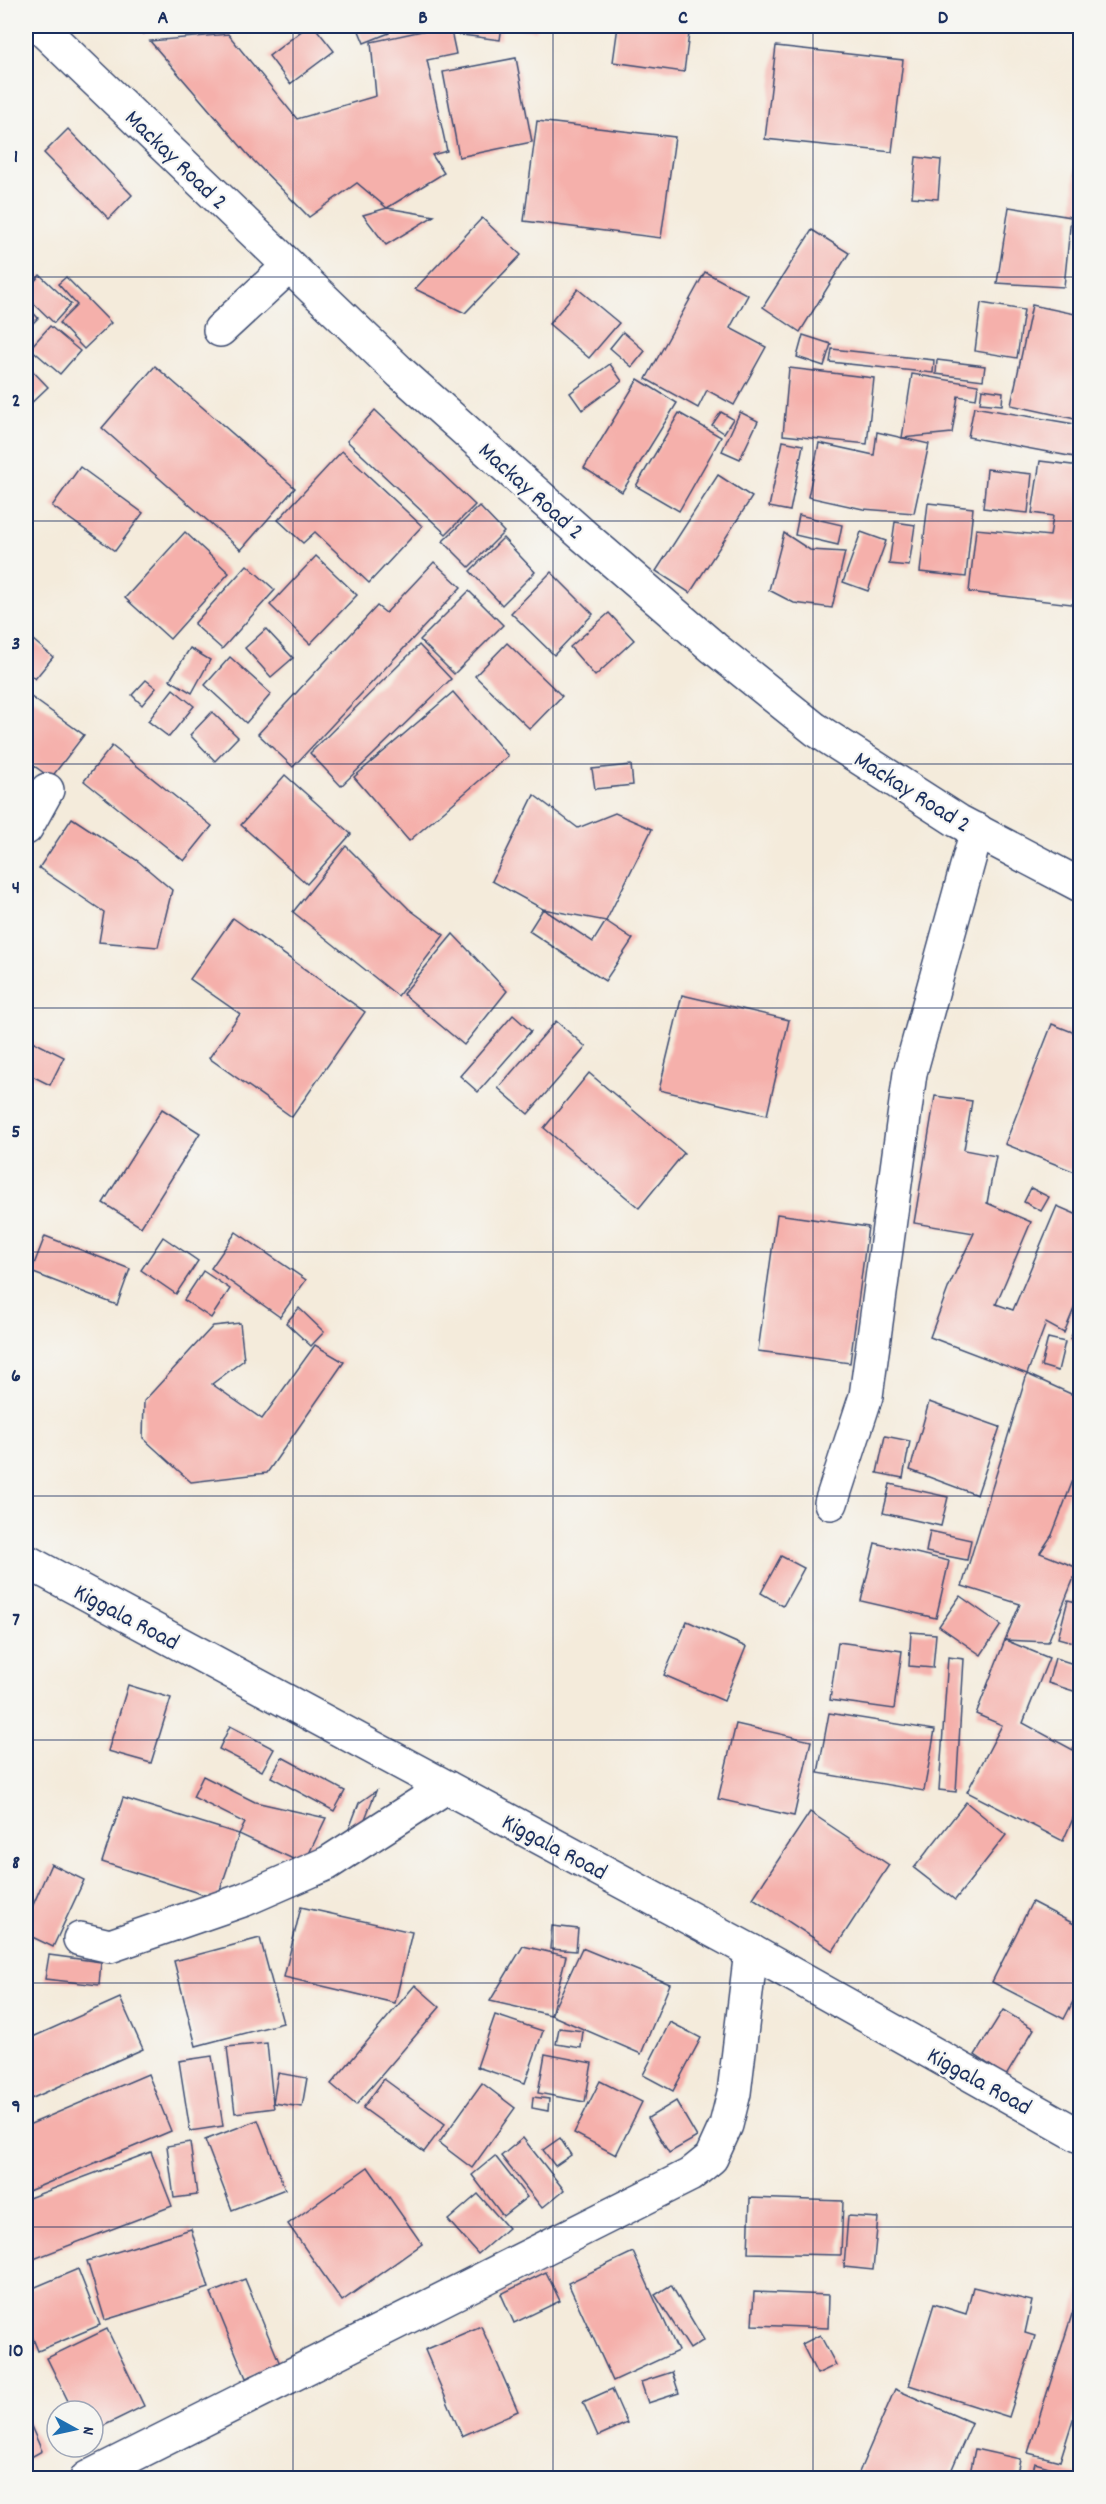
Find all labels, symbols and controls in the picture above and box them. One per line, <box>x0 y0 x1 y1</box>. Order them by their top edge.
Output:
text: A <box>158 5 169 33</box>
text: B <box>418 5 428 33</box>
text: C <box>678 5 688 33</box>
text: D <box>938 5 949 33</box>
street label: Mackay Road 2 <box>116 103 234 219</box>
text: 1 <box>14 144 18 172</box>
text: 2 <box>12 388 20 416</box>
street label: Mackay Road 2 <box>470 435 590 549</box>
text: 3 <box>12 631 20 659</box>
street label: Mackay Road 2 <box>846 744 976 843</box>
text: 4 <box>12 875 20 903</box>
text: 5 <box>11 1119 21 1147</box>
text: 6 <box>11 1363 21 1391</box>
street label: Kiggala Road <box>67 1577 184 1661</box>
text: 7 <box>12 1607 20 1635</box>
street label: Kiggala Road <box>495 1807 612 1891</box>
text: 8 <box>12 1850 20 1878</box>
street label: Kiggala Road <box>920 2040 1037 2125</box>
text: 9 <box>11 2094 21 2122</box>
text: 10 <box>8 2338 24 2366</box>
north arrow <box>45 2399 105 2459</box>
text: N <box>75 2425 99 2436</box>

